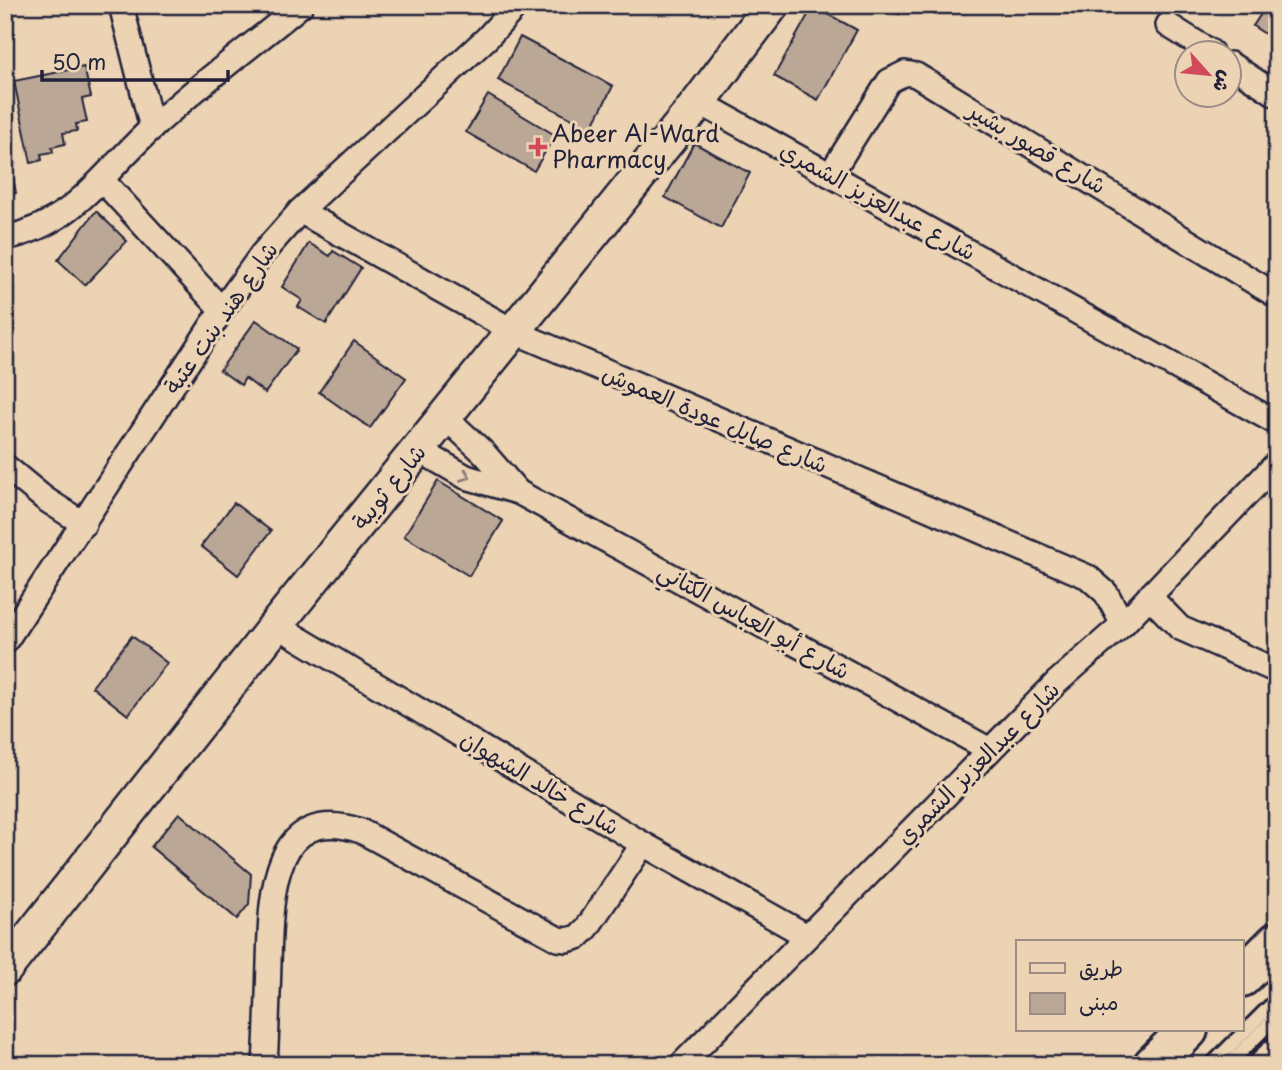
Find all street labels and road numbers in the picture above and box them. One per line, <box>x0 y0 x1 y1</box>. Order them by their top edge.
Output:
street label: شارع قصور بشير <box>960 91 1114 202</box>
street label: شارع عبدالعزيز الشمري <box>774 131 983 269</box>
street label: شارع هند بنت عتبة <box>154 234 286 401</box>
street label: شارع صايل عودة العموش <box>597 354 834 481</box>
street label: شارع ثويبة <box>342 436 433 537</box>
street label: شارع أبو العباس الكتاني <box>650 552 857 691</box>
street label: شارع عبدالعزيز الشمري <box>887 672 1068 853</box>
street label: شارع خالد الشهوان <box>455 720 627 843</box>

